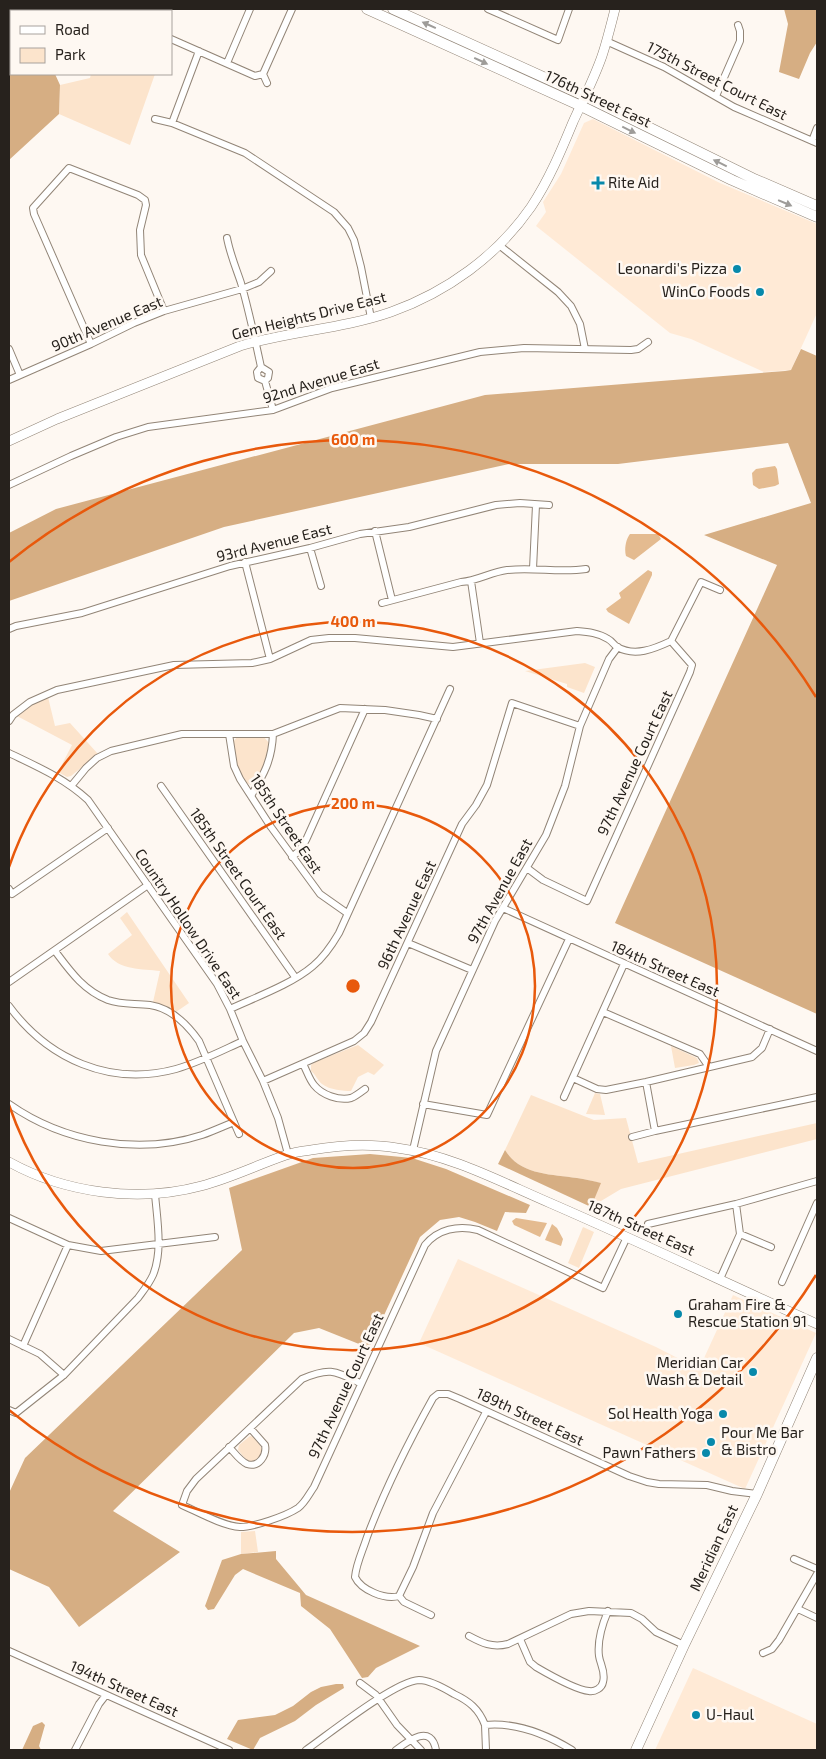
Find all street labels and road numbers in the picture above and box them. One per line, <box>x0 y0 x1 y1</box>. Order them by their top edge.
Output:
street label: 175th Street Court East <box>644 37 791 123</box>
street label: 176th Street East <box>542 66 655 131</box>
street label: Gem Heights Drive East <box>230 287 388 343</box>
street label: 90th Avenue East <box>48 292 165 355</box>
street label: 92nd Avenue East <box>260 354 381 406</box>
street label: 93rd Avenue East <box>214 519 333 565</box>
street label: 97th Avenue Court East <box>593 687 676 838</box>
street label: 185th Street East <box>247 770 327 877</box>
street label: 185th Street Court East <box>187 804 291 943</box>
street label: 97th Avenue East <box>463 835 536 946</box>
street label: Country Hollow Drive East <box>132 845 246 1002</box>
street label: 96th Avenue East <box>373 857 439 972</box>
street label: 184th Street East <box>608 936 723 1000</box>
street label: 187th Street East <box>585 1195 698 1259</box>
street label: 97th Avenue Court East <box>304 1310 387 1461</box>
street label: 189th Street East <box>474 1383 587 1449</box>
street label: Meridian East <box>685 1501 741 1594</box>
street label: 194th Street East <box>68 1656 182 1720</box>

